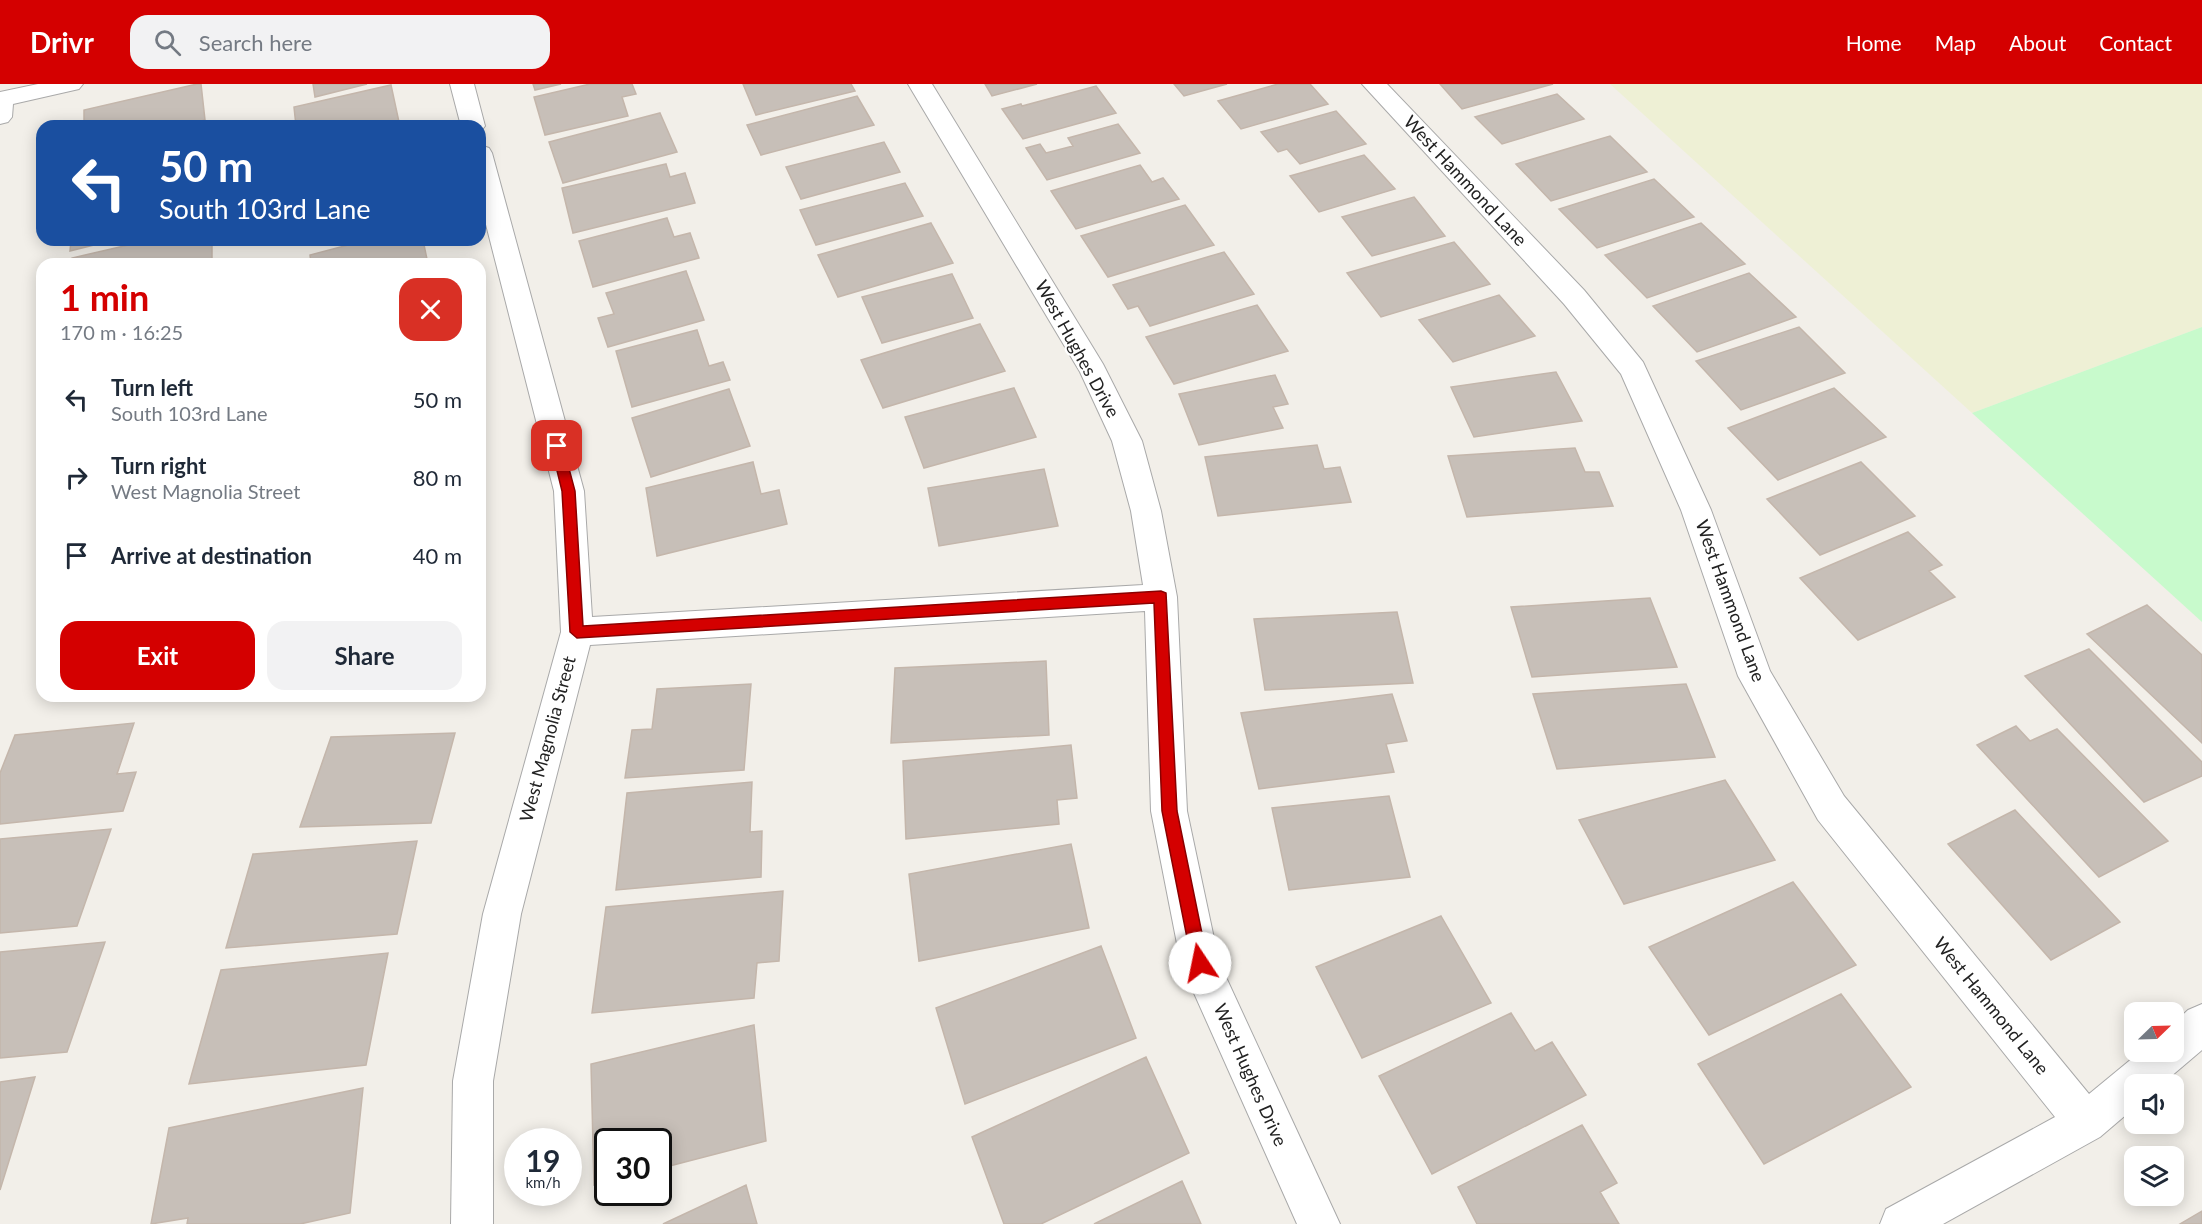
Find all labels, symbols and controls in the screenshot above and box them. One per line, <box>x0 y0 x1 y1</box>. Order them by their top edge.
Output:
search box <box>130 15 550 69</box>
text: Drivr <box>30 25 94 59</box>
icon: search <box>151 26 184 59</box>
text: Search here <box>199 29 312 56</box>
text: Home <box>1846 30 1902 55</box>
text: Map <box>1935 30 1976 55</box>
text: About <box>2009 30 2066 55</box>
text: Contact <box>2099 30 2172 55</box>
street label: West Hammond Lane <box>1399 110 1532 250</box>
text: 50 m <box>159 141 253 191</box>
icon: left <box>60 144 138 222</box>
text: South 103rd Lane <box>159 192 371 225</box>
text: 1 min <box>60 275 149 319</box>
street label: West Hughes Drive <box>1031 276 1125 421</box>
button: close <box>399 278 462 341</box>
text: 170 m · 16:25 <box>60 320 183 344</box>
text: Turn left <box>111 374 193 401</box>
icon: left <box>60 383 93 416</box>
text: 50 m <box>413 386 462 413</box>
text: South 103rd Lane <box>111 401 268 425</box>
pin <box>531 420 582 471</box>
icon: arrive <box>540 429 573 462</box>
text: Turn right <box>111 452 206 479</box>
icon: right <box>60 461 93 494</box>
text: 80 m <box>413 464 462 491</box>
text: West Magnolia Street <box>111 479 300 503</box>
street label: West Hammond Lane <box>1691 517 1770 685</box>
icon: arrive <box>60 539 93 572</box>
text: Arrive at destination <box>111 542 312 569</box>
text: 40 m <box>413 542 462 569</box>
button: Exit <box>60 621 255 690</box>
button: Share <box>267 621 462 690</box>
street label: West Magnolia Street <box>514 653 580 824</box>
position arrow <box>1168 931 1232 995</box>
street label: West Hammond Lane <box>1930 932 2054 1079</box>
street label: West Hughes Drive <box>1210 1000 1292 1149</box>
north arrow <box>2124 1002 2184 1062</box>
map controls <box>2124 1002 2184 1206</box>
button: sound <box>2124 1074 2184 1134</box>
speed limit sign: 30 <box>594 1128 672 1206</box>
text: 19 <box>526 1142 560 1178</box>
button: layers <box>2124 1146 2184 1206</box>
text: km/h <box>525 1173 561 1191</box>

